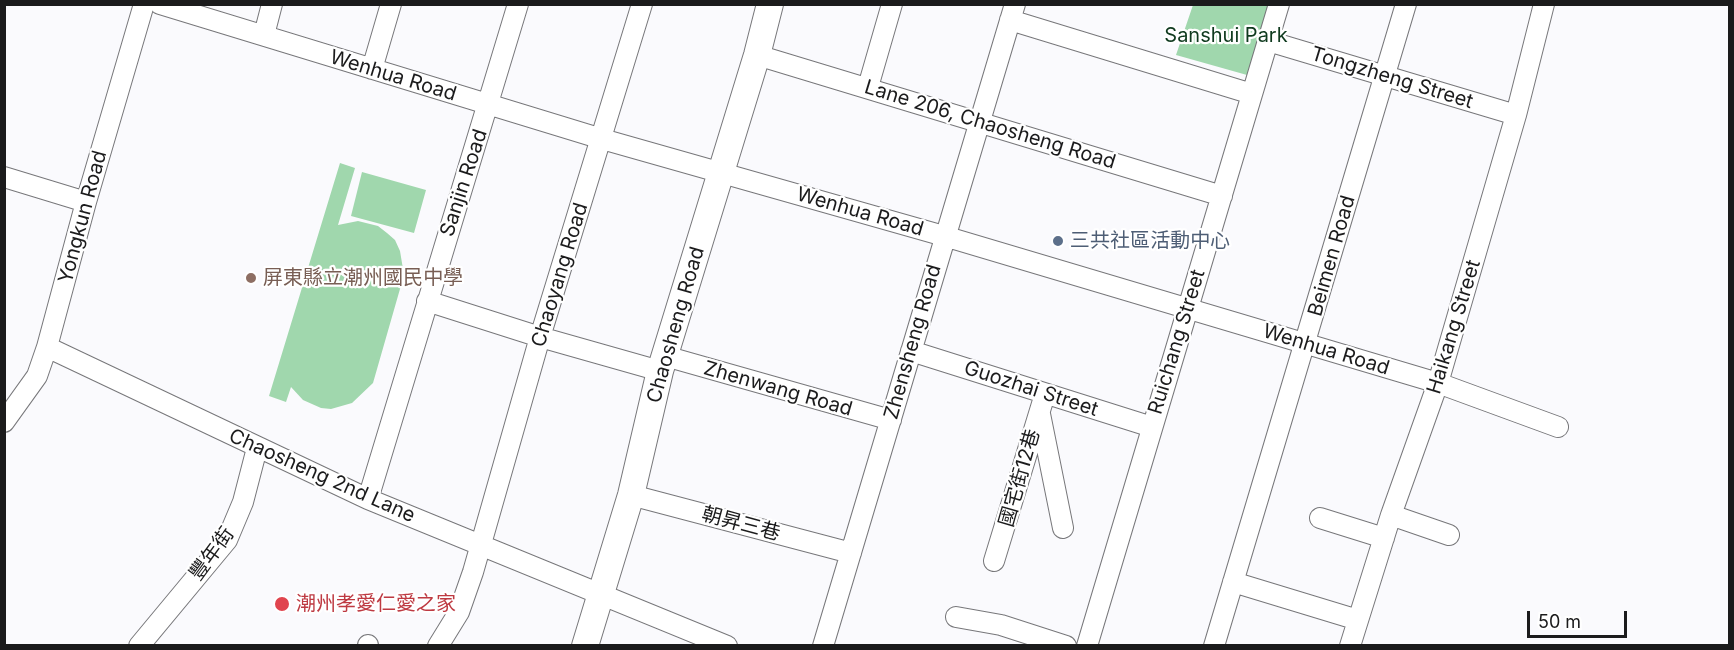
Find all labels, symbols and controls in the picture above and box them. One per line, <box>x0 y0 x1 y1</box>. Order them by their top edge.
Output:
park label: Sanshui Park <box>1164 24 1288 48</box>
street label: Tongzheng Street <box>1308 42 1476 114</box>
street label: Wenhua Road <box>327 45 459 107</box>
street label: Lane 206, Chaosheng Road <box>862 75 1118 175</box>
street label: Sanjin Road <box>435 126 493 240</box>
street label: Yongkun Road <box>54 148 112 286</box>
street label: Wenhua Road <box>794 182 926 242</box>
street label: Beimen Road <box>1303 193 1361 319</box>
street label: Chaoyang Road <box>527 200 593 350</box>
place label: 三共社區活動中心 <box>1070 229 1230 253</box>
marker: 三共社區活動中心 <box>1051 234 1065 248</box>
street label: Chaosheng Road <box>642 244 710 406</box>
street label: Haikang Street <box>1422 257 1486 397</box>
street label: Zhensheng Road <box>879 262 947 422</box>
place label: 屏東縣立潮州國民中學 <box>263 266 463 290</box>
street label: Ruichang Street <box>1144 267 1210 417</box>
marker: 屏東縣立潮州國民中學 <box>244 271 258 285</box>
street label: Wenhua Road <box>1260 319 1392 381</box>
street label: Zhenwang Road <box>701 356 855 422</box>
street label: Guozhai Street <box>961 356 1101 422</box>
street label: Chaosheng 2nd Lane <box>225 424 419 528</box>
street label: 國宅街12巷 <box>995 426 1045 530</box>
street label: 朝昇三巷 <box>699 502 783 546</box>
street label: 豐年街 <box>185 523 239 585</box>
place label: 潮州孝愛仁愛之家 <box>296 592 456 616</box>
marker: 潮州孝愛仁愛之家 <box>273 595 291 613</box>
scale bar <box>1530 599 1630 637</box>
text: 50 m <box>1538 611 1581 632</box>

